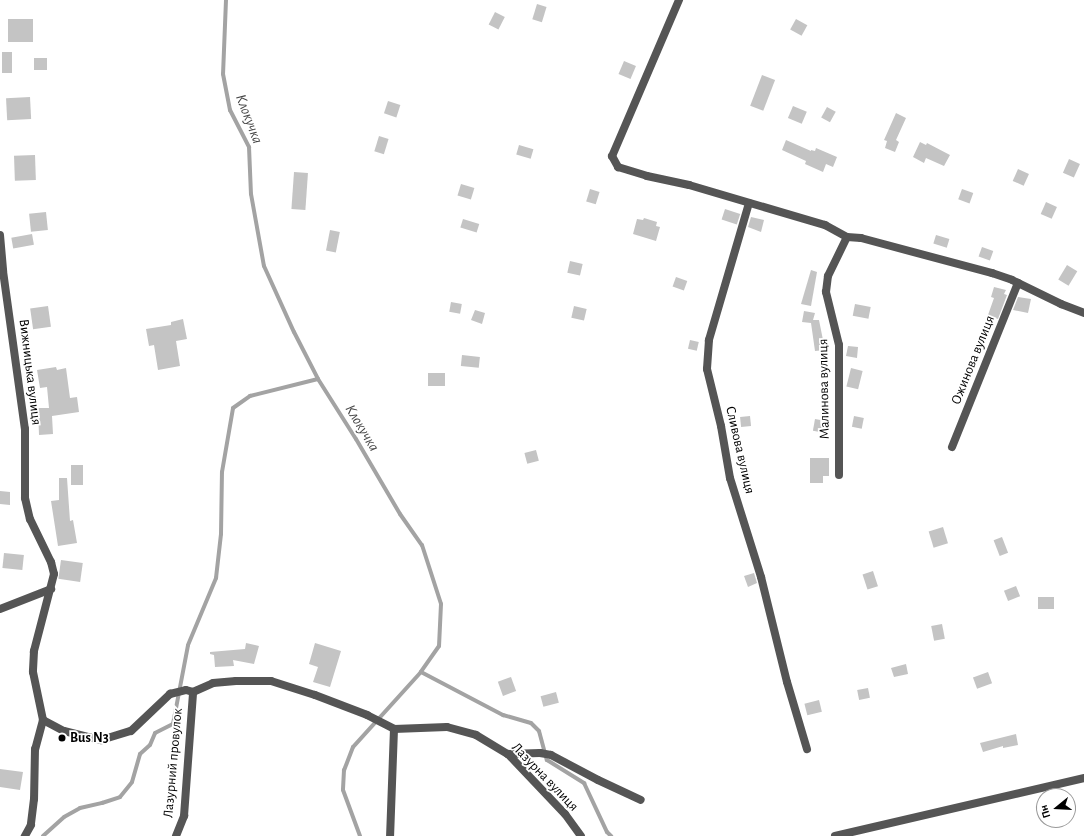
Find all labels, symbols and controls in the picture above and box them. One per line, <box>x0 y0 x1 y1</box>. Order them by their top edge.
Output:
water label: Клокучка <box>231 92 267 146</box>
street label: Ожинова вулиця <box>947 313 999 407</box>
street label: Вижницька вулиця <box>15 318 45 426</box>
street label: Малинова вулиця <box>815 339 833 439</box>
water label: Клокучка <box>341 401 383 455</box>
street label: Сливова вулиця <box>722 404 758 496</box>
street label: Лазурний провулок <box>160 707 186 819</box>
place label: Bus N3 <box>70 730 109 746</box>
marker: Bus N3 <box>57 733 67 743</box>
street label: Лазурна вулиця <box>508 739 582 815</box>
north arrow <box>1036 788 1076 828</box>
text: Пн <box>1038 803 1052 820</box>

